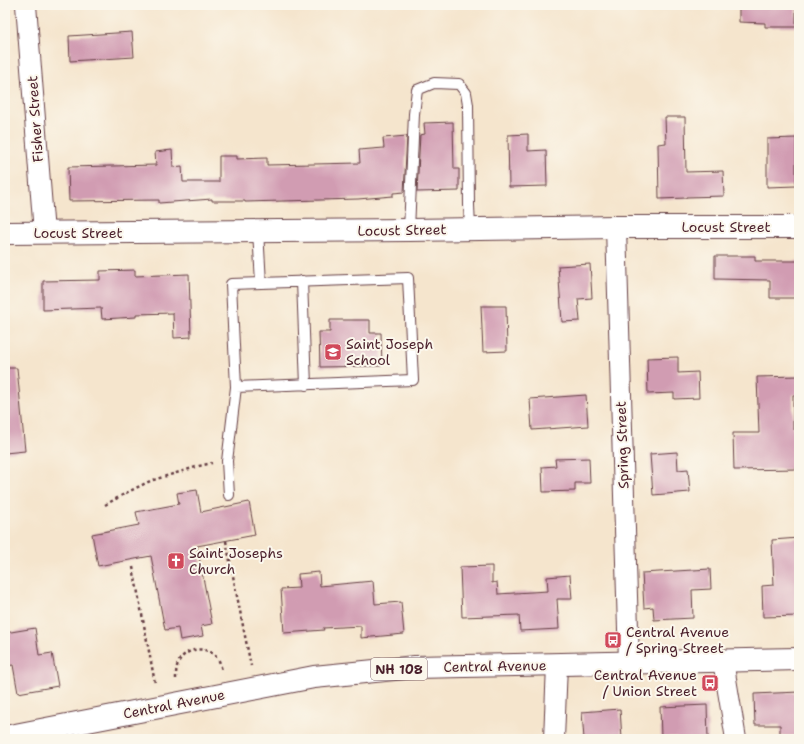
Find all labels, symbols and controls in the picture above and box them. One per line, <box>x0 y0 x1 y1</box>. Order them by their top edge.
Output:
street label: Fisher Street <box>23 75 47 163</box>
street label: Locust Street <box>681 218 771 236</box>
street label: Locust Street <box>357 220 447 240</box>
street label: Locust Street <box>33 224 123 242</box>
place label: Saint Joseph School <box>346 335 433 369</box>
school or university icon: Saint Joseph School <box>323 342 343 362</box>
street label: Spring Street <box>611 401 633 489</box>
place label: Saint Josephs Church <box>189 544 283 578</box>
church icon: Saint Josephs Church <box>166 551 186 571</box>
place label: Central Avenue / Spring Street <box>626 623 729 657</box>
bus stop icon: Central Avenue / Spring Street <box>603 630 623 650</box>
street label: Central Avenue <box>443 656 547 676</box>
road number: NH 108 <box>371 658 427 680</box>
place label: Central Avenue / Union Street <box>594 666 697 700</box>
bus stop icon: Central Avenue / Union Street <box>700 673 720 693</box>
street label: Central Avenue <box>122 685 226 723</box>

